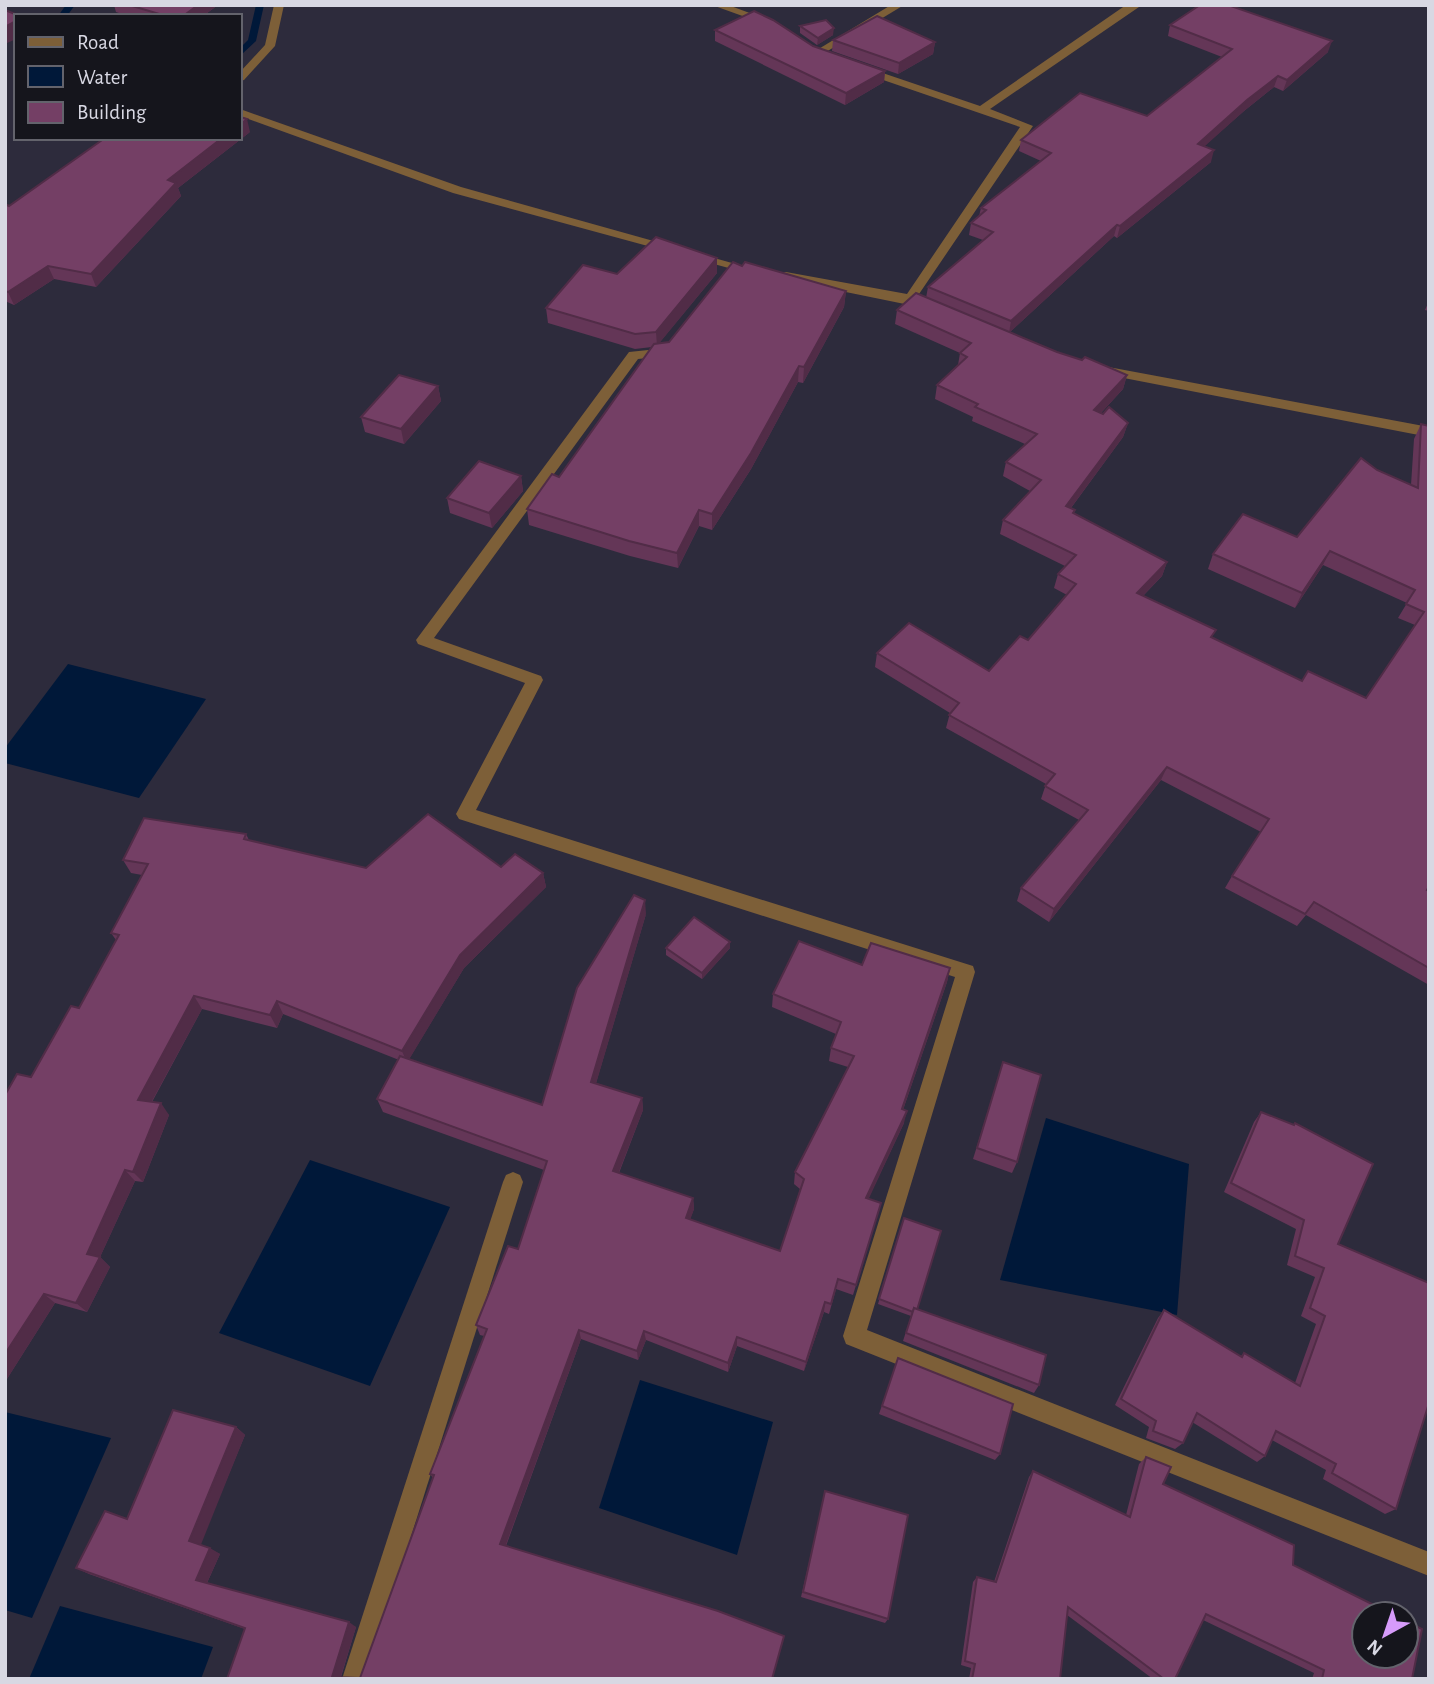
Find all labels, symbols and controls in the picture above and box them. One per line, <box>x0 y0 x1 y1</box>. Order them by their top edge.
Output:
legend <box>14 14 242 140</box>
text: Road <box>77 32 119 53</box>
text: Water <box>77 67 127 88</box>
text: Building <box>77 102 147 123</box>
north arrow <box>1350 1600 1420 1670</box>
text: N <box>1364 1635 1386 1658</box>

